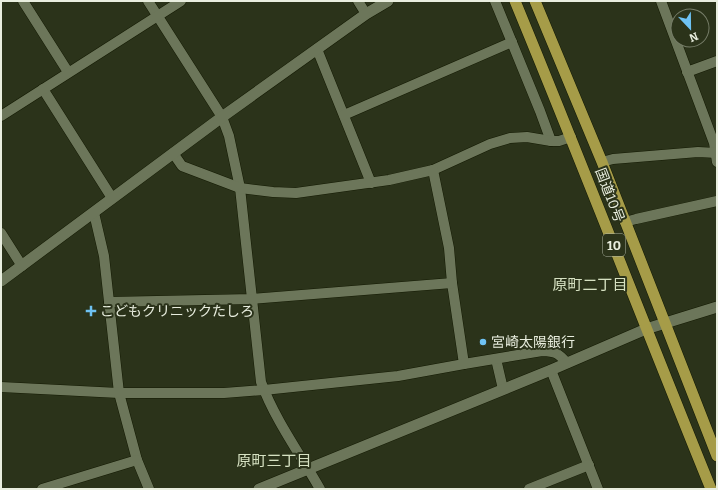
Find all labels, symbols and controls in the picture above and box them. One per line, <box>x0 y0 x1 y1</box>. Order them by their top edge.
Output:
north arrow <box>670 8 710 48</box>
text: N <box>687 29 700 45</box>
street label: 国道10号 <box>591 166 628 225</box>
road number: 10 <box>603 234 625 256</box>
district label: 原町二丁目 <box>552 276 628 294</box>
place label: こどもクリニックたしろ <box>100 303 254 320</box>
marker: こどもクリニックたしろ <box>85 305 97 317</box>
place label: 宮崎太陽銀行 <box>491 334 575 351</box>
marker: 宮崎太陽銀行 <box>478 337 488 347</box>
district label: 原町三丁目 <box>236 452 312 470</box>

